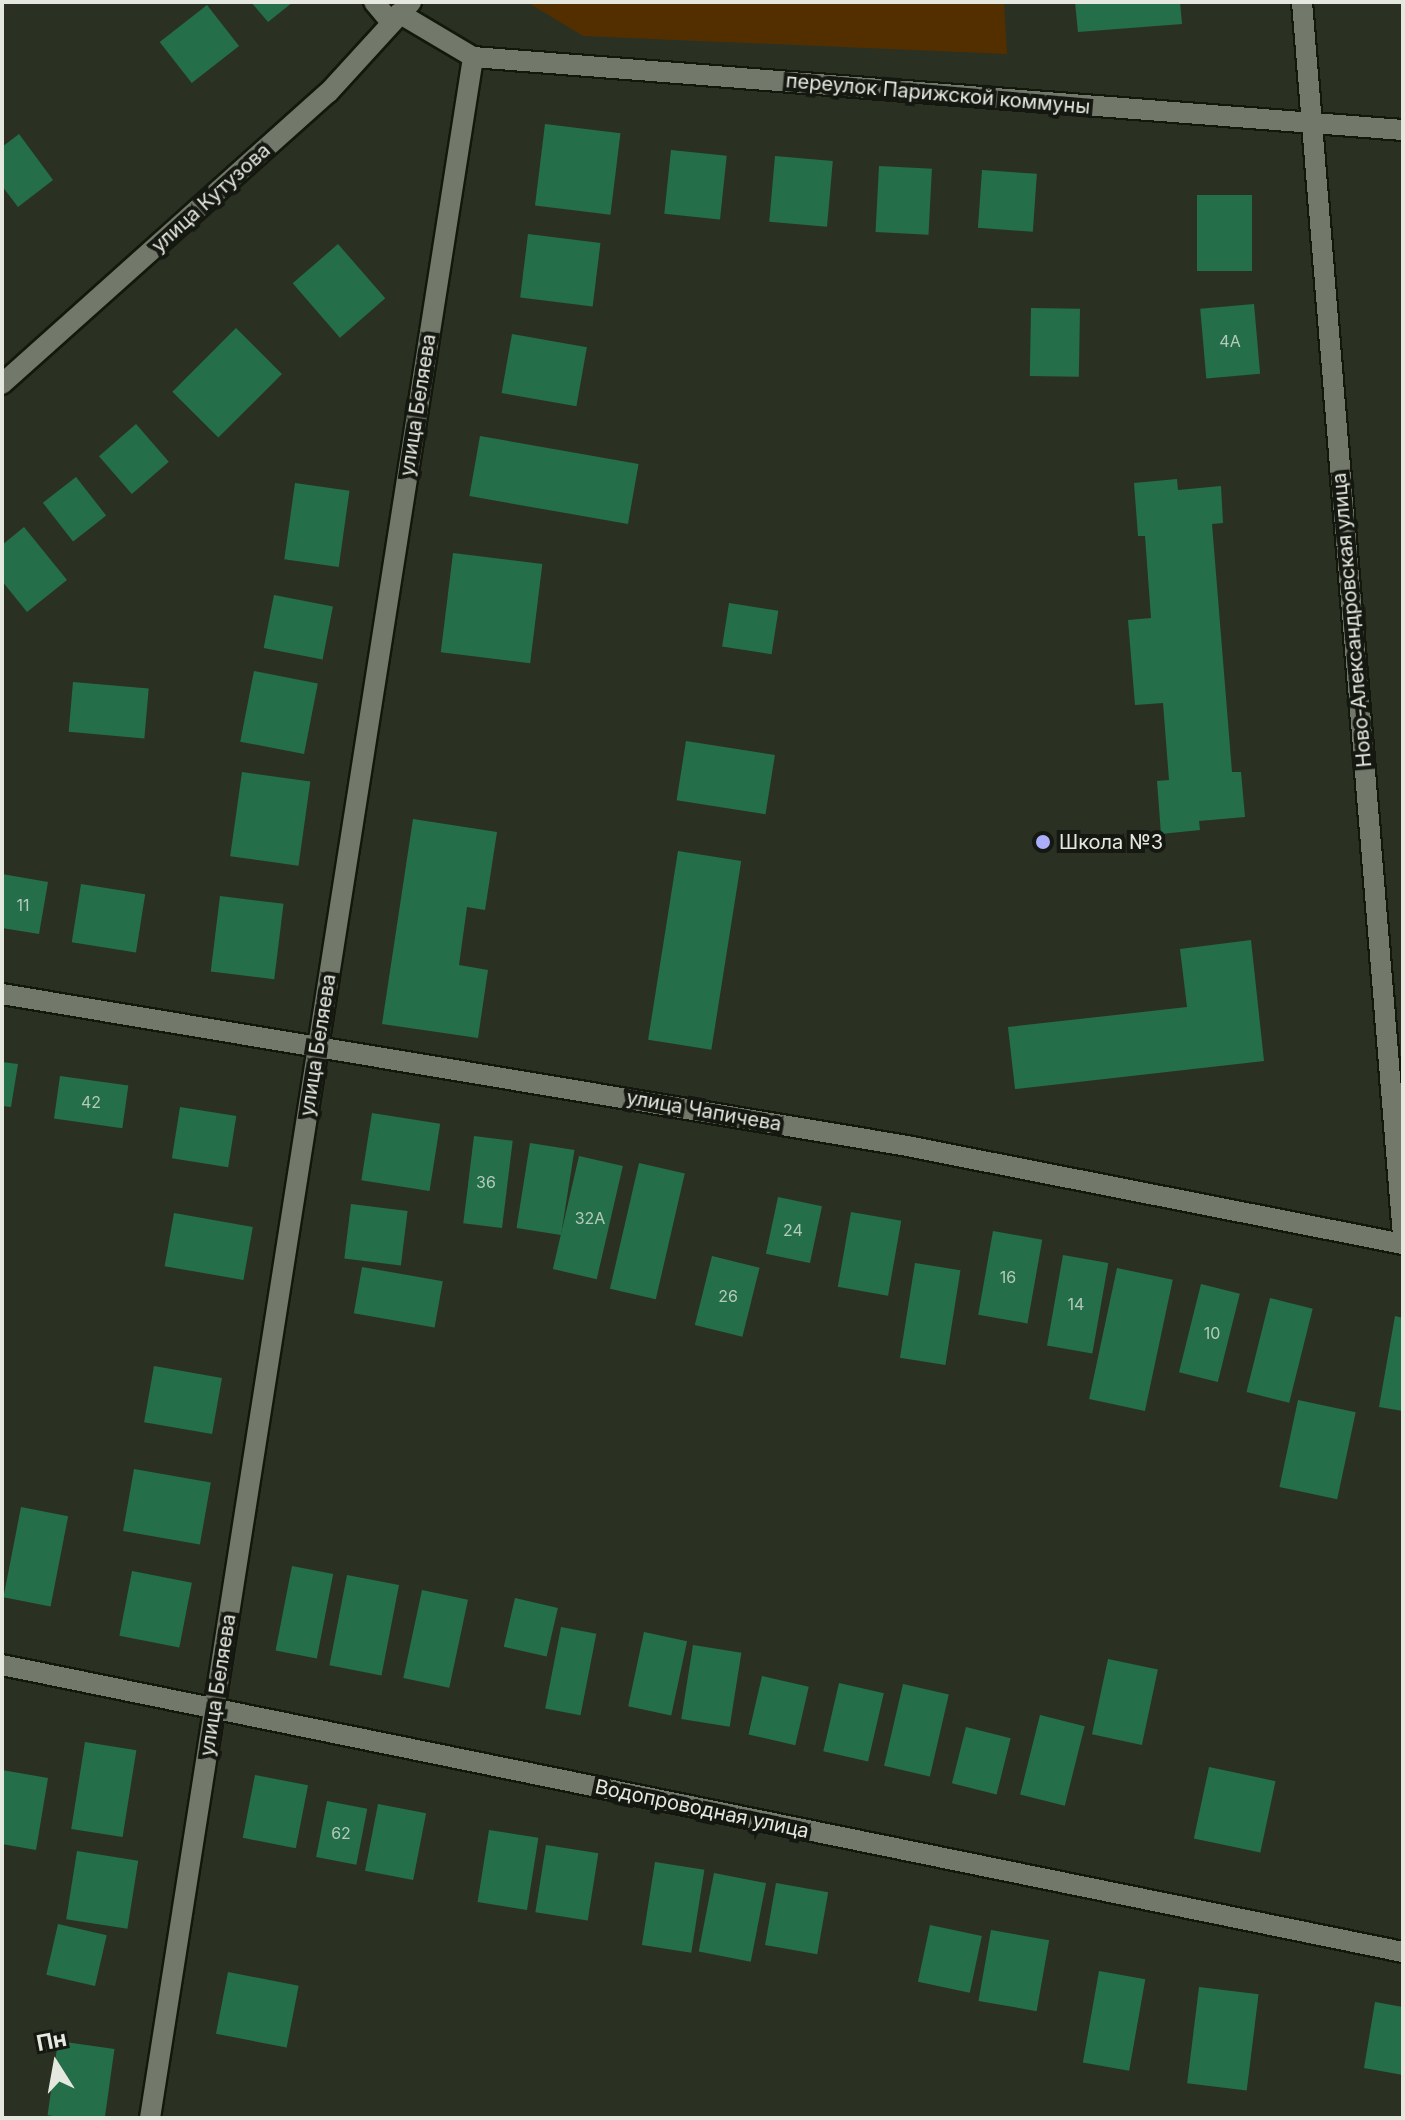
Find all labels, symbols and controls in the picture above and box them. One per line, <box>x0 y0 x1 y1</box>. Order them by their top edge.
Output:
street label: переулок Парижской коммуны <box>785 69 1091 119</box>
street label: улица Кутузова <box>147 138 275 258</box>
house number: 4А <box>1219 331 1241 351</box>
street label: улица Беляева <box>395 332 441 478</box>
street label: Ново-Александровская улица <box>1327 472 1377 768</box>
place label: Школа №3 <box>1059 830 1163 854</box>
marker: Школа №3 <box>1034 833 1052 851</box>
house number: 11 <box>16 895 30 915</box>
street label: улица Беляева <box>295 972 341 1118</box>
street label: улица Чапичева <box>625 1086 783 1136</box>
house number: 42 <box>81 1092 101 1112</box>
house number: 36 <box>476 1172 496 1192</box>
house number: 32А <box>575 1208 605 1228</box>
house number: 24 <box>783 1220 803 1240</box>
house number: 16 <box>1000 1267 1016 1287</box>
house number: 26 <box>718 1286 738 1306</box>
house number: 14 <box>1068 1294 1084 1314</box>
house number: 10 <box>1204 1323 1220 1343</box>
street label: улица Беляева <box>195 1612 241 1758</box>
street label: Водопроводная улица <box>593 1775 811 1843</box>
house number: 62 <box>331 1823 351 1843</box>
north arrow <box>16 2024 96 2104</box>
text: Пн <box>34 2025 69 2056</box>

